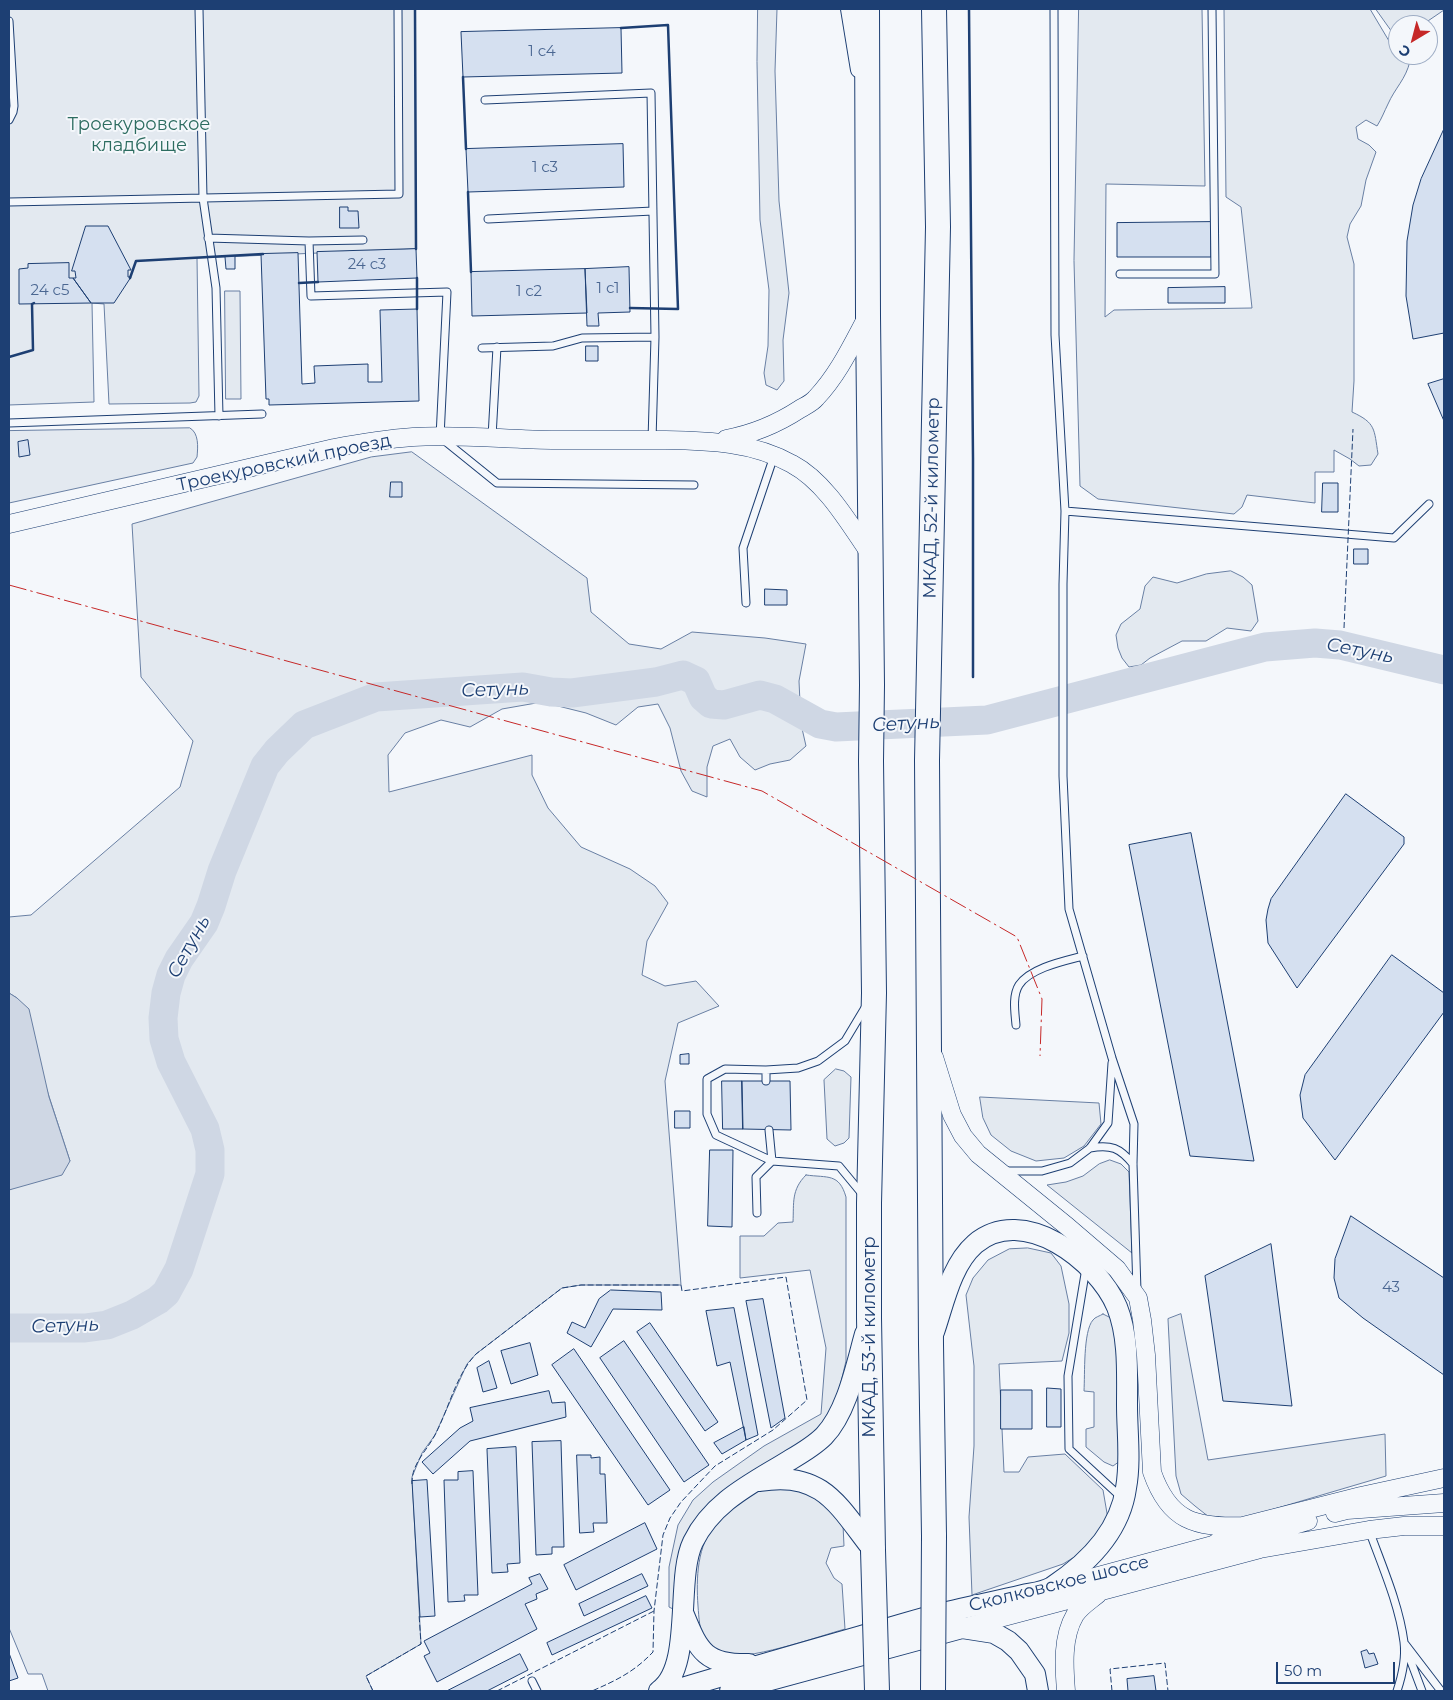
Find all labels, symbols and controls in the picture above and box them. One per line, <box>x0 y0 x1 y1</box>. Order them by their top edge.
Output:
north arrow <box>1388 15 1438 65</box>
text: С <box>1395 41 1414 61</box>
house number: 1 с4 <box>528 43 556 61</box>
park label: Троекуровское кладбище <box>68 114 210 156</box>
house number: 1 с3 <box>532 159 558 177</box>
house number: 24 с3 <box>348 256 386 274</box>
house number: 1 с1 <box>597 280 619 298</box>
house number: 24 с5 <box>31 282 69 300</box>
house number: 1 с2 <box>516 283 542 301</box>
street label: МКАД, 52-й километр <box>919 397 945 599</box>
street label: Троекуровский проезд <box>175 430 393 496</box>
water label: Сетунь <box>1324 633 1396 669</box>
water label: Сетунь <box>461 677 529 703</box>
water label: Сетунь <box>871 711 941 737</box>
water label: Сетунь <box>163 912 215 982</box>
street label: МКАД, 53-й километр <box>859 1236 881 1438</box>
house number: 43 <box>1382 1279 1400 1297</box>
water label: Сетунь <box>31 1313 99 1339</box>
street label: Сколковское шоссе <box>967 1551 1151 1617</box>
scale bar <box>1278 1652 1397 1684</box>
text: 50 m <box>1284 1661 1322 1680</box>

